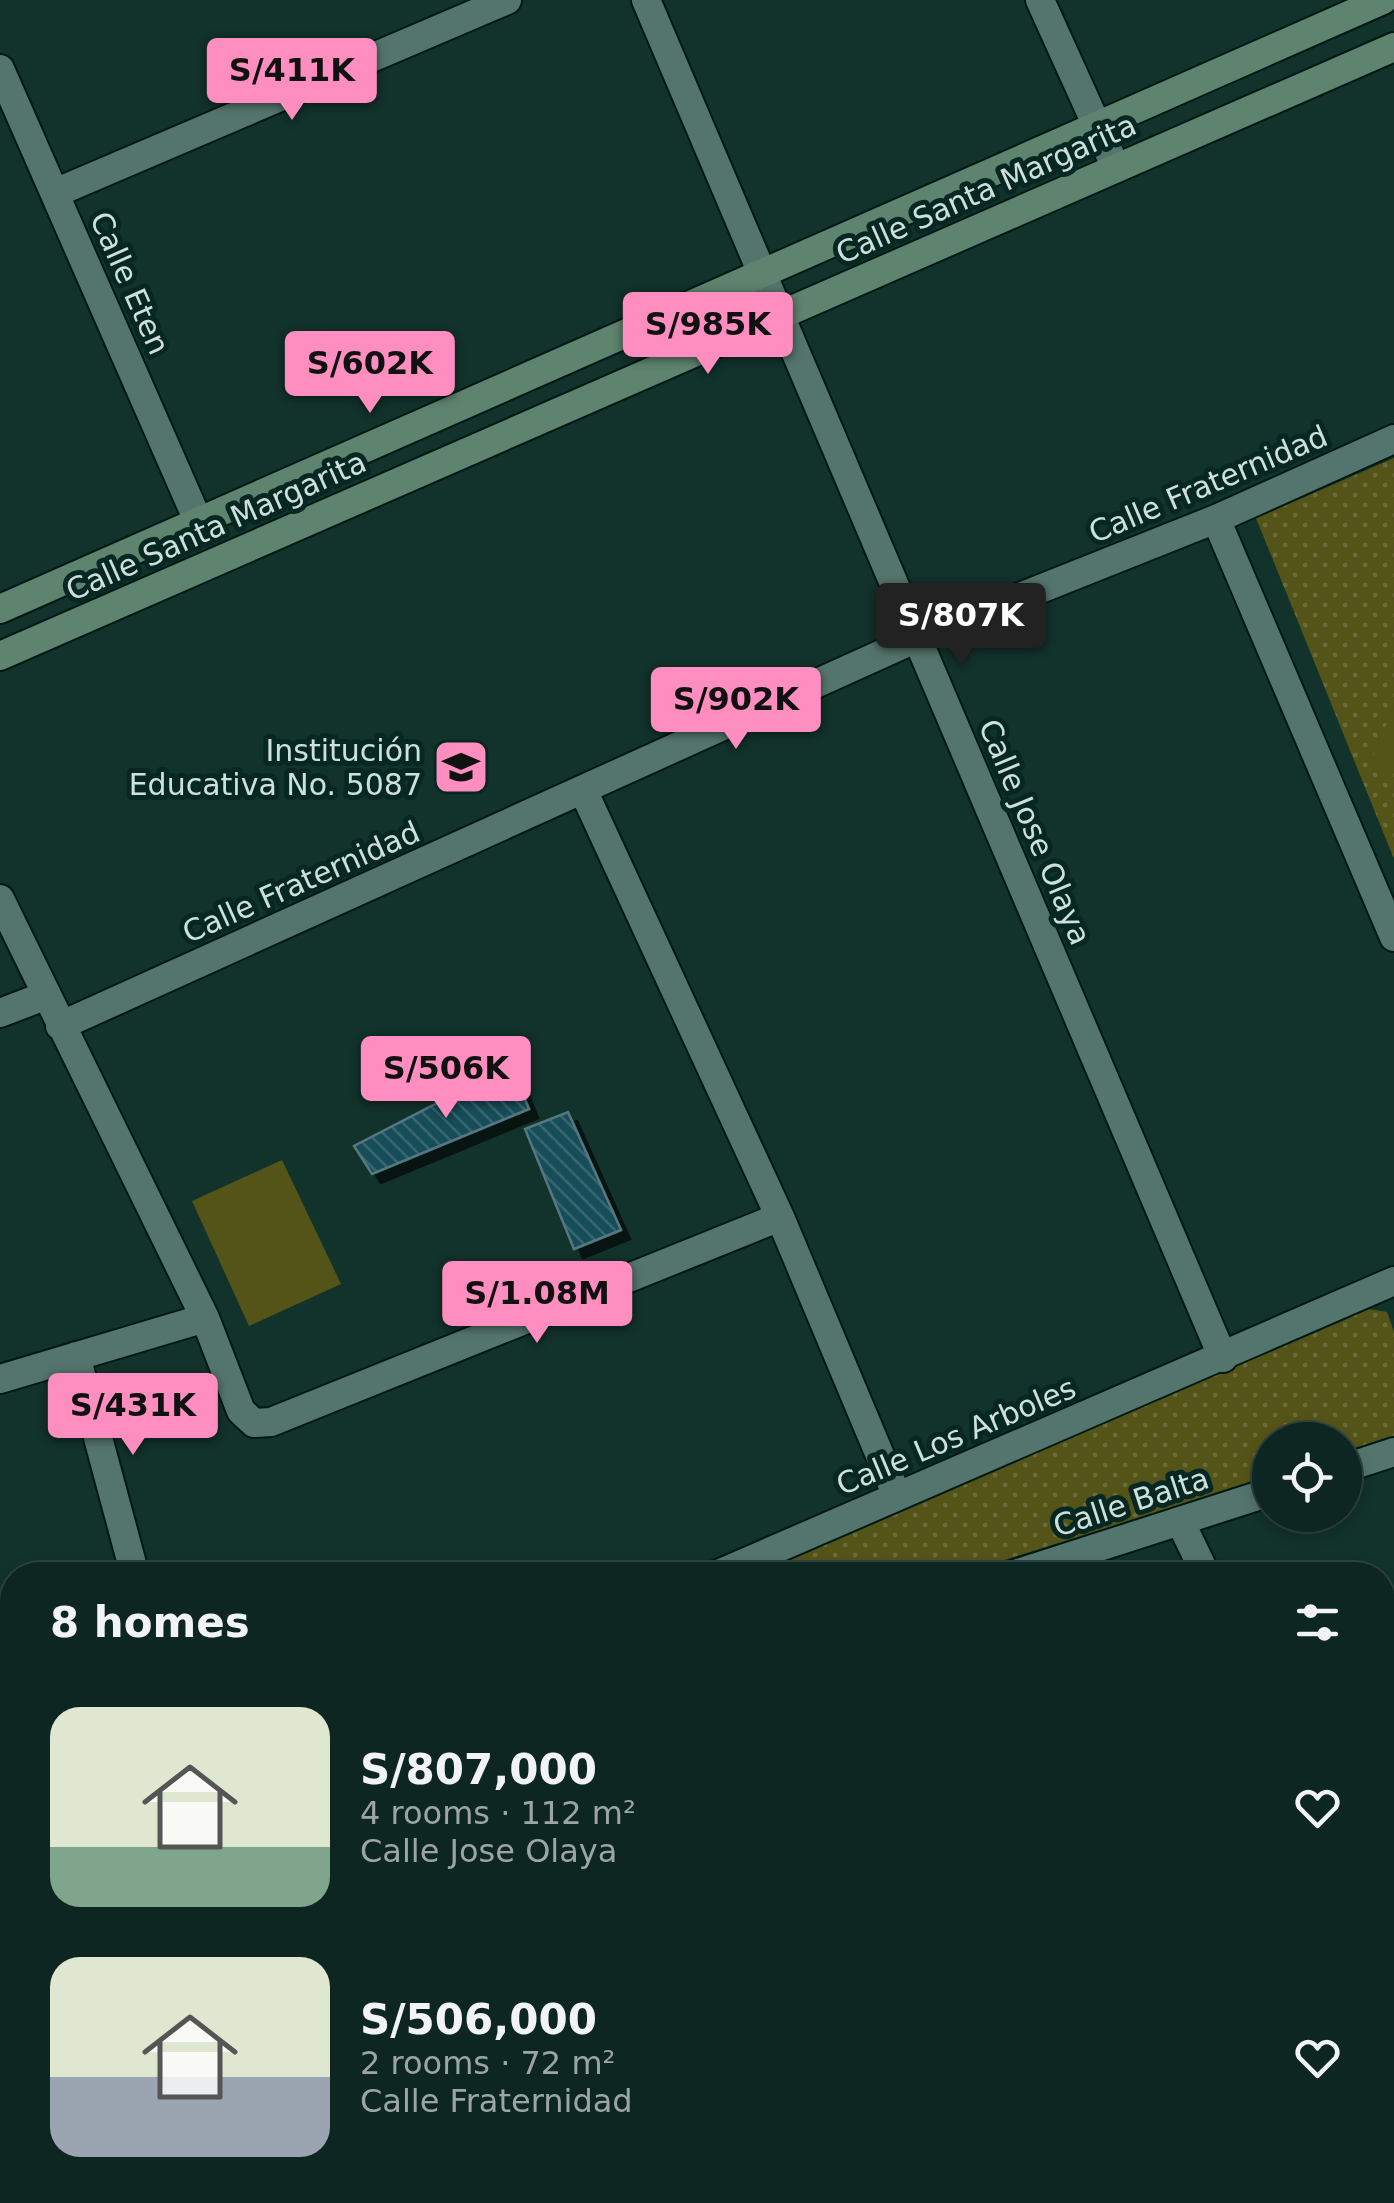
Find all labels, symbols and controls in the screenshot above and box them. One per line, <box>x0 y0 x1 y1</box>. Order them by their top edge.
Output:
pin: S/411K <box>211 38 373 123</box>
text: S/411K <box>229 51 355 89</box>
street label: Calle Santa Margarita <box>831 107 1141 271</box>
street label: Calle Eten <box>83 206 177 360</box>
pin: S/985K <box>627 292 789 377</box>
text: S/985K <box>645 305 771 343</box>
pin: S/602K <box>289 331 451 416</box>
text: S/602K <box>307 344 433 382</box>
street label: Calle Fraternidad <box>1084 418 1332 550</box>
street label: Calle Santa Margarita <box>61 444 371 608</box>
pin: S/807K <box>880 583 1042 668</box>
text: S/807K <box>898 596 1024 634</box>
pin: S/902K <box>655 667 817 752</box>
text: S/902K <box>673 680 799 718</box>
street label: Calle Jose Olaya <box>972 714 1098 950</box>
place label: Institución Educativa No. 5087 <box>129 733 422 802</box>
school or university icon: Institución Educativa No. 5087 <box>431 737 491 797</box>
street label: Calle Fraternidad <box>177 814 425 950</box>
pin: S/506K <box>365 1036 527 1121</box>
text: S/506K <box>383 1049 509 1087</box>
pin: S/1.08M <box>445 1261 629 1346</box>
text: S/1.08M <box>464 1274 610 1312</box>
street label: Calle Los Arboles <box>831 1370 1081 1502</box>
pin: S/431K <box>52 1373 214 1458</box>
text: S/431K <box>70 1386 196 1424</box>
map controls <box>1252 1422 1362 1532</box>
button: locate <box>1252 1422 1362 1532</box>
street label: Calle Balta <box>1049 1460 1213 1544</box>
icon: filters <box>1290 1595 1345 1650</box>
text: 8 homes <box>50 1598 250 1647</box>
text: S/807,000 <box>360 1745 597 1794</box>
icon: home <box>130 1747 250 1867</box>
icon: heart <box>1290 1780 1345 1835</box>
text: 4 rooms · 112 m² <box>360 1794 636 1832</box>
text: Calle Jose Olaya <box>360 1832 617 1870</box>
text: S/506,000 <box>360 1995 597 2044</box>
icon: home <box>130 1997 250 2117</box>
icon: heart <box>1290 2030 1345 2085</box>
text: 2 rooms · 72 m² <box>360 2044 615 2082</box>
text: Calle Fraternidad <box>360 2082 633 2120</box>

